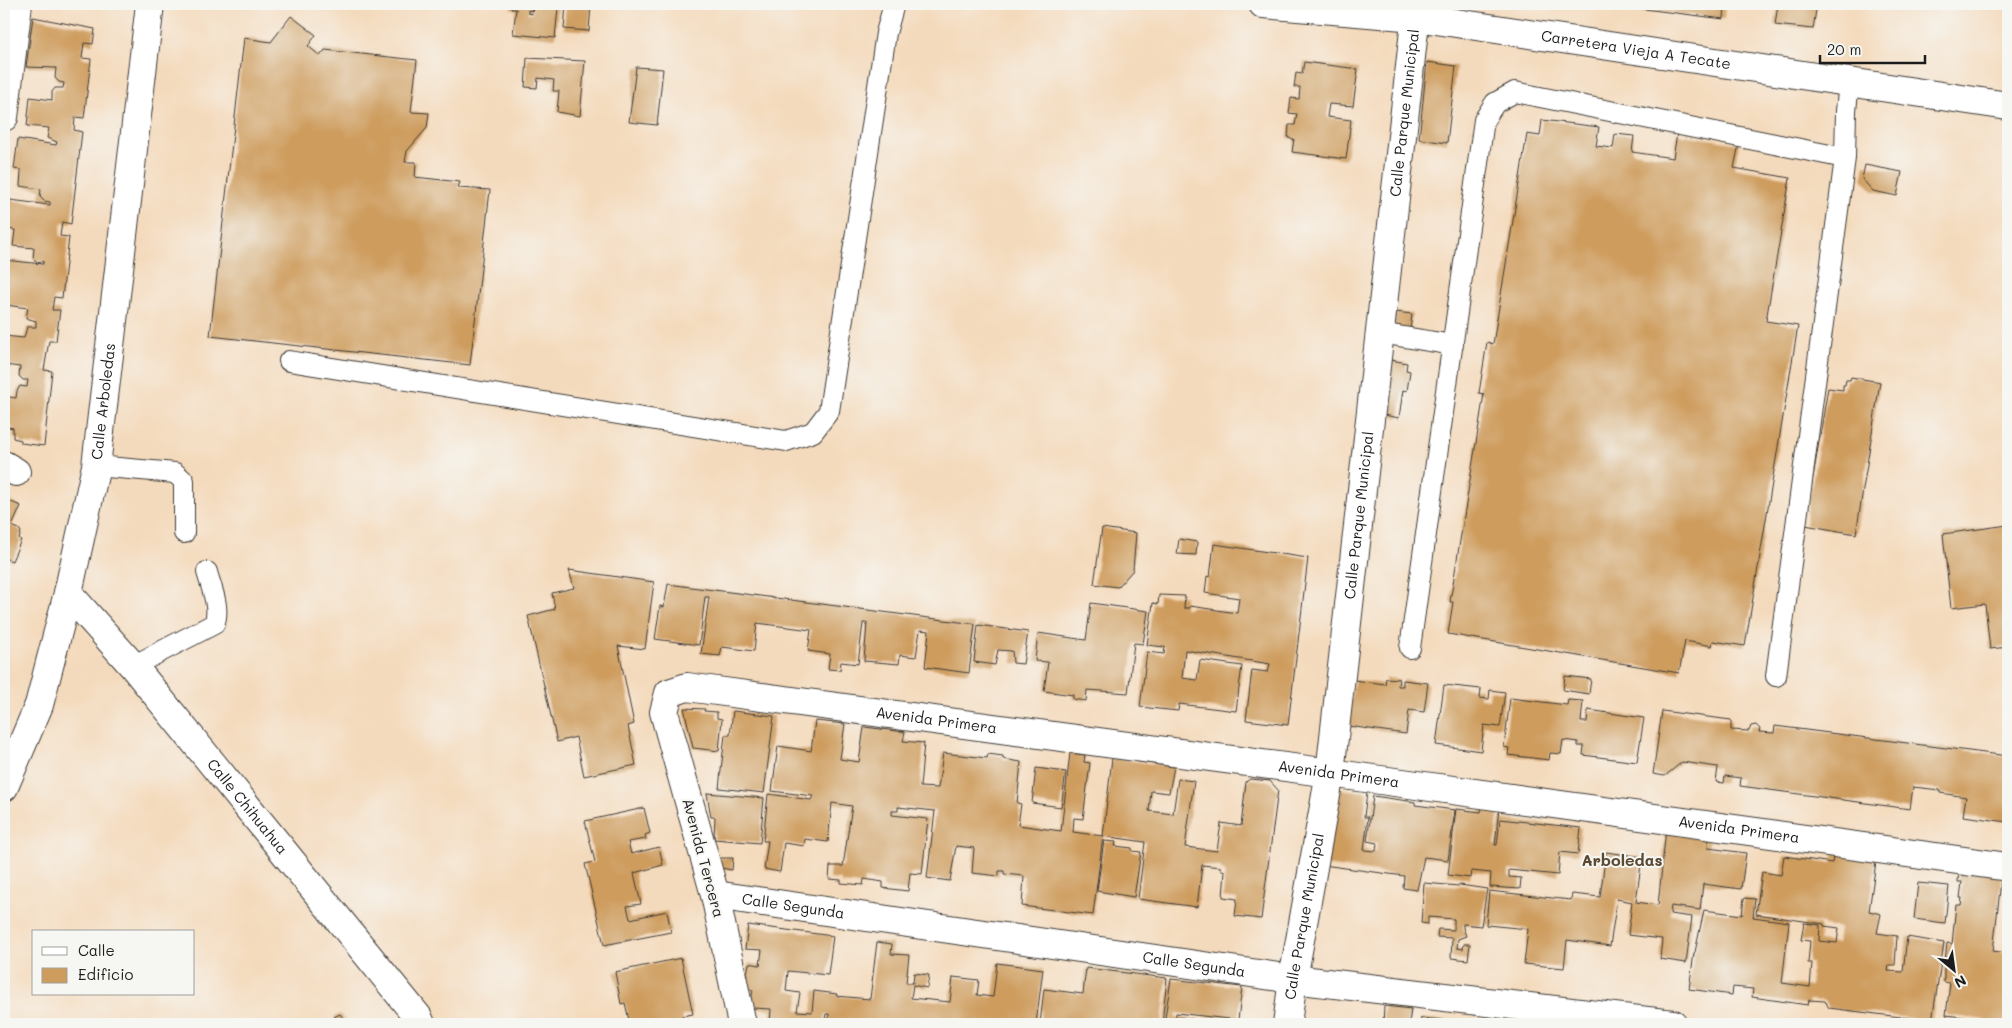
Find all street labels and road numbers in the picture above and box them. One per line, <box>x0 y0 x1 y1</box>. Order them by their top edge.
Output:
street label: Carretera Vieja A Tecate <box>1540 25 1732 73</box>
street label: Calle Parque Municipal <box>1384 28 1423 198</box>
street label: Calle Arboledas <box>86 342 119 461</box>
street label: Calle Parque Municipal <box>1339 430 1378 600</box>
street label: Avenida Primera <box>875 701 998 737</box>
street label: Calle Chihuahua <box>203 754 293 858</box>
street label: Avenida Primera <box>1277 755 1401 792</box>
street label: Avenida Tercera <box>678 796 730 920</box>
street label: Avenida Primera <box>1677 810 1801 847</box>
street label: Calle Parque Municipal <box>1279 831 1328 1001</box>
street label: Calle Segunda <box>741 888 846 923</box>
street label: Calle Segunda <box>1141 946 1247 981</box>

